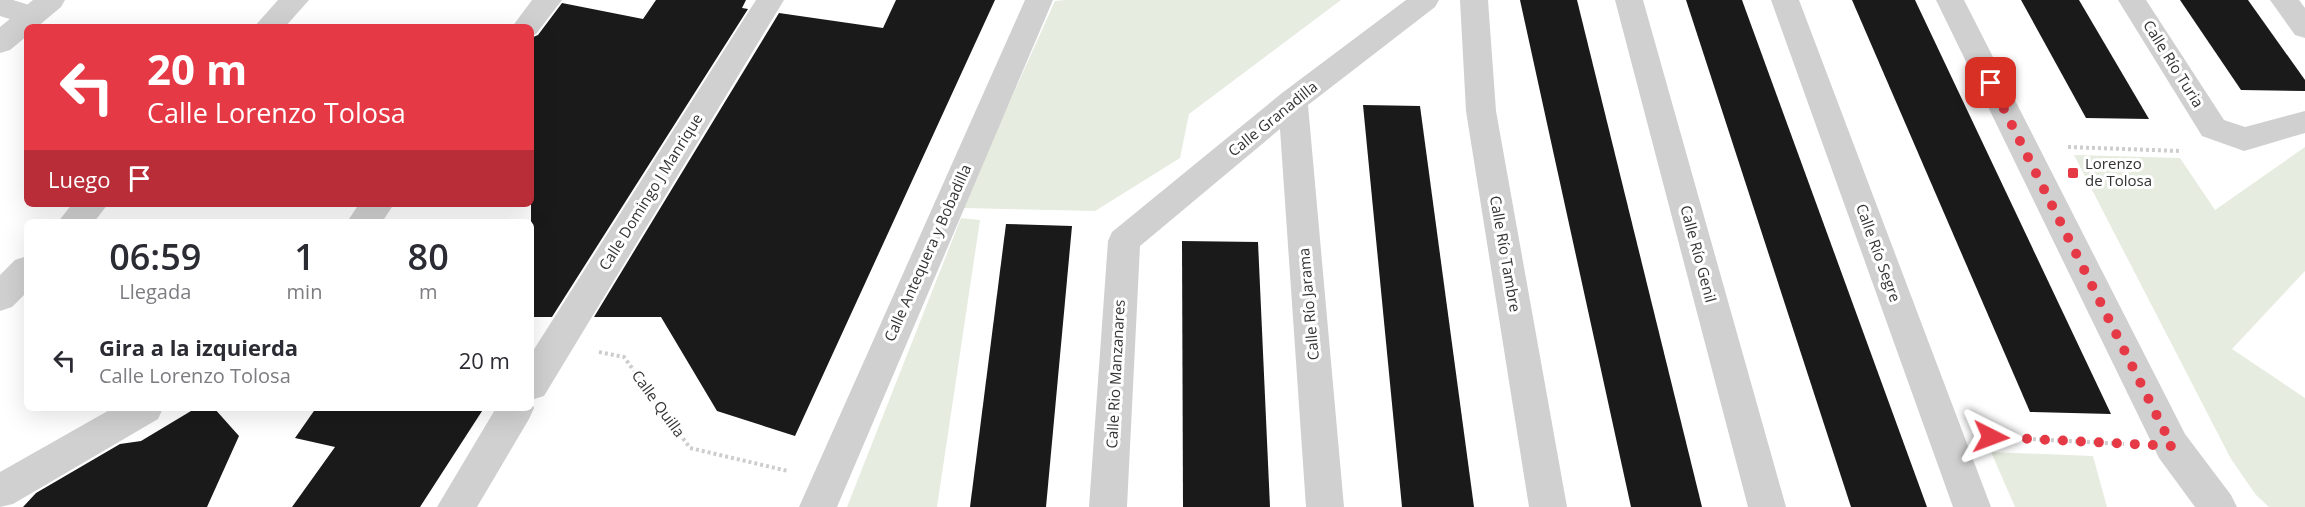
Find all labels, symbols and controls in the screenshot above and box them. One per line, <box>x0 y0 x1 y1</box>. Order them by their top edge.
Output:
street label: Calle Río Turia <box>2139 16 2209 111</box>
text: 20 m <box>147 40 247 97</box>
icon: left <box>48 48 126 126</box>
pin <box>1965 57 2016 108</box>
icon: arrive <box>1974 66 2007 99</box>
street label: Calle Granadilla <box>1224 76 1321 160</box>
text: Calle Lorenzo Tolosa <box>147 94 406 131</box>
street label: Calle Domingo J Manrique <box>594 109 707 274</box>
place label: Lorenzo de Tolosa <box>2085 153 2152 190</box>
street label: Calle Antequera y Bobadilla <box>879 161 975 344</box>
icon: arrive <box>123 162 156 195</box>
text: Luego <box>48 164 111 194</box>
marker: Lorenzo de Tolosa <box>2066 166 2080 180</box>
street label: Calle Río Tambre <box>1486 194 1526 314</box>
street label: Calle Río Segre <box>1852 201 1906 304</box>
street label: Calle Río Genil <box>1676 203 1722 305</box>
text: 06:59 <box>109 232 201 281</box>
text: 1 <box>294 232 315 281</box>
text: 80 <box>408 232 449 281</box>
street label: Calle Río Jarama <box>1293 247 1323 361</box>
text: Llegada <box>119 278 191 305</box>
text: min <box>287 278 322 305</box>
text: m <box>419 278 437 305</box>
street label: Calle Rio Manzanares <box>1101 299 1129 449</box>
text: Gira a la izquierda <box>99 332 298 362</box>
icon: left <box>48 344 81 377</box>
text: 20 m <box>459 345 510 375</box>
text: Calle Lorenzo Tolosa <box>99 362 291 389</box>
street label: Calle Quilla <box>628 366 690 441</box>
position arrow <box>1959 405 2023 469</box>

